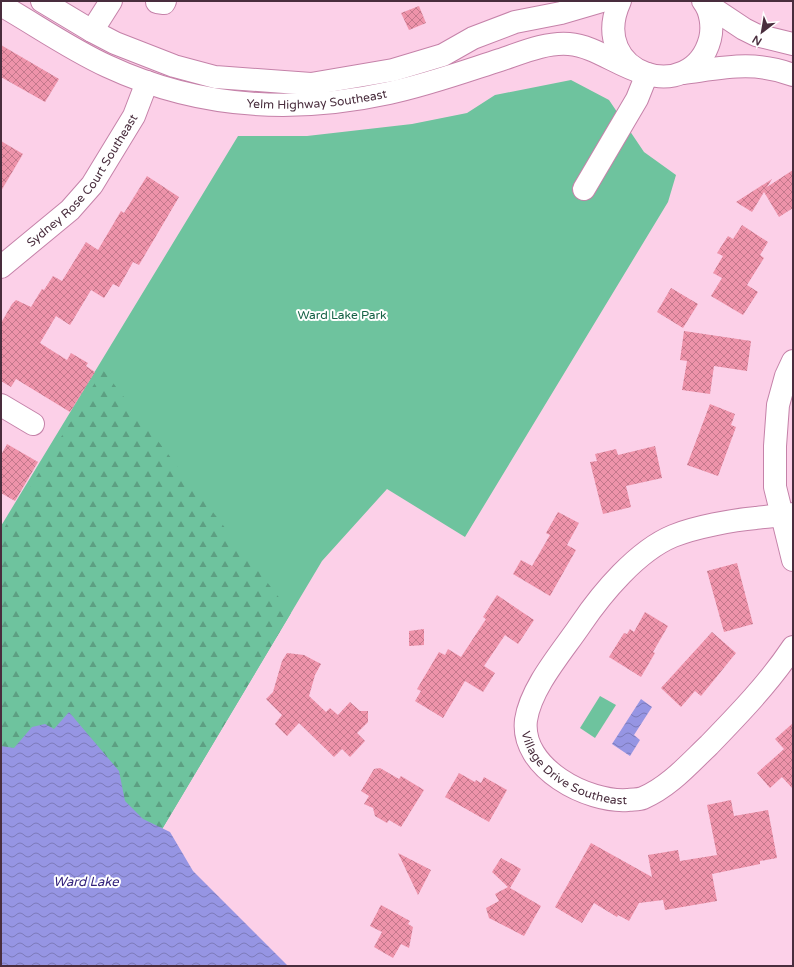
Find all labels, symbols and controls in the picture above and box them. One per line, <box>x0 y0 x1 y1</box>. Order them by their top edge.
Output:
north arrow <box>742 12 782 52</box>
text: N <box>750 32 764 48</box>
street label: Yelm Highway Southeast <box>246 87 388 112</box>
street label: Sydney Rose Court Southeast <box>24 111 141 250</box>
park label: Ward Lake Park <box>297 308 387 322</box>
street label: Village Drive Southeast <box>519 730 628 807</box>
water label: Ward Lake <box>53 874 119 890</box>

